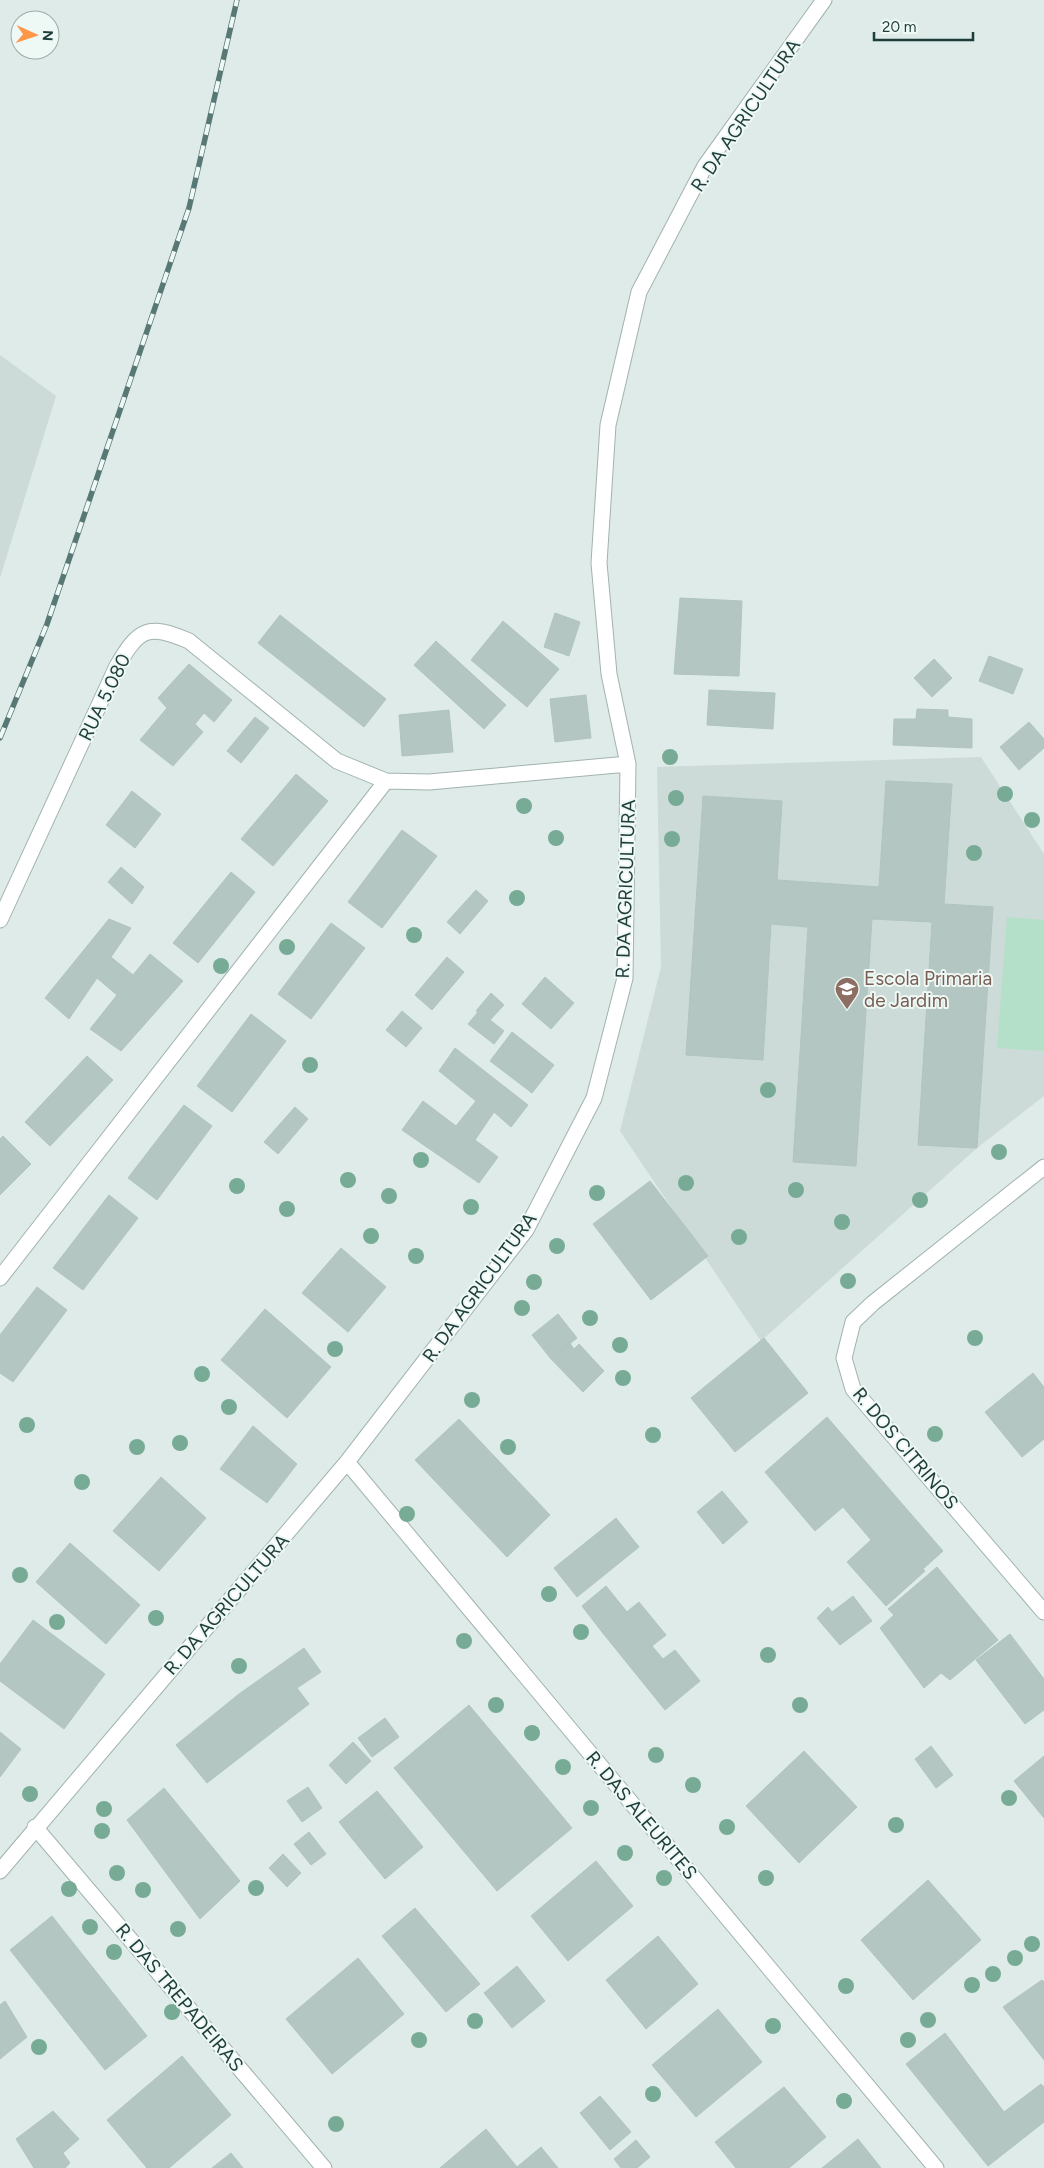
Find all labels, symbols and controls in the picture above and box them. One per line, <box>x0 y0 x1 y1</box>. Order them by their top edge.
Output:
north arrow <box>10 10 60 60</box>
scale bar <box>874 10 973 42</box>
text: 20 m <box>882 18 916 36</box>
text: N <box>39 30 56 42</box>
street label: R. DA AGRICULTURA <box>686 34 805 196</box>
street label: RUA 5.080 <box>74 650 135 744</box>
street label: R. DA AGRICULTURA <box>611 799 640 979</box>
place label: Escola Primaria de Jardim <box>864 967 992 1012</box>
school or university icon: Escola Primaria de Jardim <box>834 976 860 1010</box>
street label: R. DA AGRICULTURA <box>417 1208 541 1367</box>
street label: R. DOS CITRINOS <box>848 1383 963 1514</box>
street label: R. DA AGRICULTURA <box>159 1529 294 1680</box>
street label: R. DAS ALEURITES <box>581 1746 702 1884</box>
street label: R. DAS TREPADEIRAS <box>111 1919 248 2076</box>

